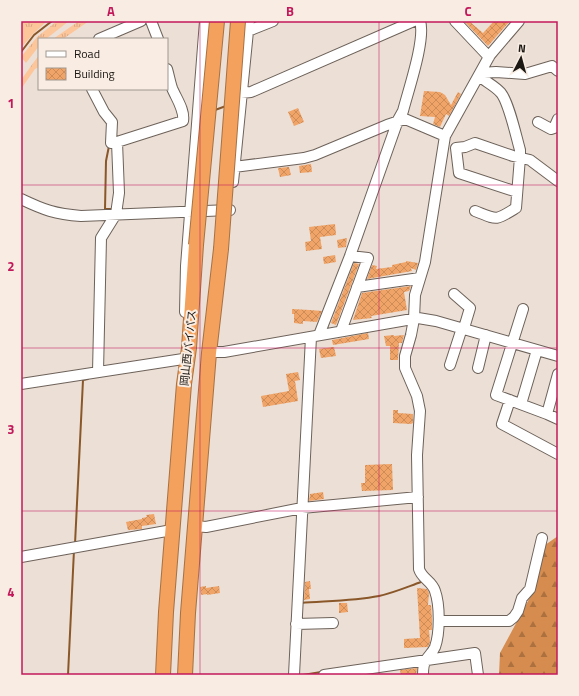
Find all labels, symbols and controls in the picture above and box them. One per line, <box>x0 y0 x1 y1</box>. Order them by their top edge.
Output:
text: A <box>107 1 115 21</box>
text: B <box>286 1 294 21</box>
text: C <box>464 1 472 21</box>
legend <box>38 38 168 90</box>
north arrow <box>501 38 541 78</box>
text: N <box>517 40 527 56</box>
text: Road <box>74 44 100 63</box>
text: Building <box>74 64 115 83</box>
text: 1 <box>7 93 15 113</box>
text: 2 <box>7 256 15 276</box>
street label: 岡山西バイパス <box>176 309 200 387</box>
text: 3 <box>7 419 15 439</box>
text: 4 <box>7 582 15 602</box>

